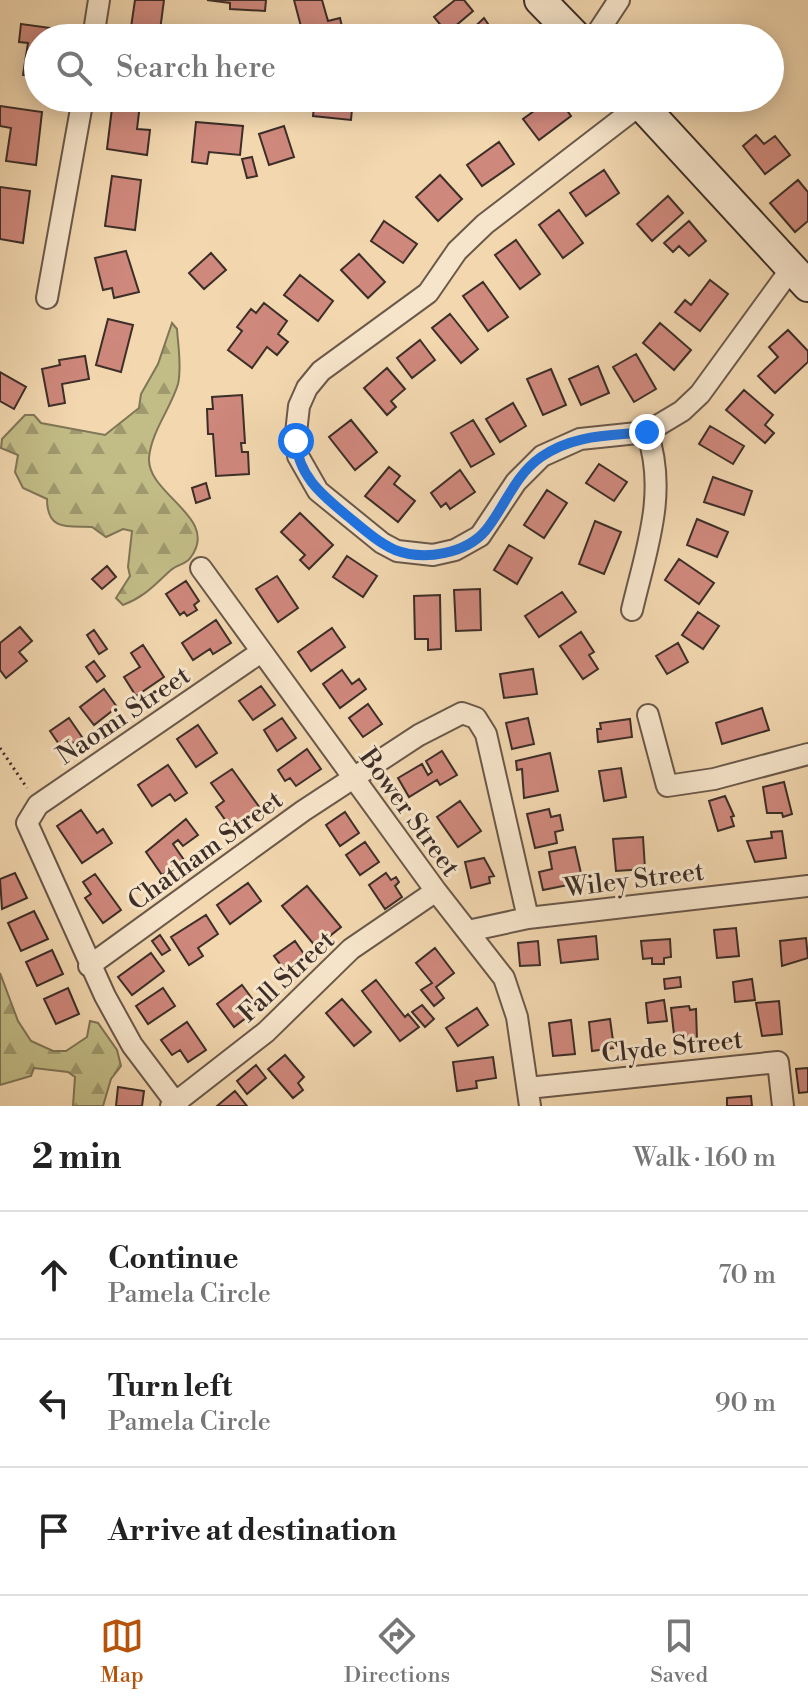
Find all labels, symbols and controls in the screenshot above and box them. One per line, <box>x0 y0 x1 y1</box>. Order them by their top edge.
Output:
search box <box>24 24 784 112</box>
icon: search <box>52 46 96 90</box>
text: Search here <box>116 49 276 87</box>
route end <box>629 414 665 450</box>
route start <box>278 423 314 459</box>
street label: Naomi Street <box>51 659 196 772</box>
street label: Bower Street <box>351 741 466 883</box>
street label: Chatham Street <box>122 784 289 918</box>
street label: Wiley Street <box>561 856 706 905</box>
street label: Fall Street <box>232 924 341 1029</box>
street label: Clyde Street <box>600 1024 744 1070</box>
text: 2 min <box>32 1137 121 1179</box>
text: Walk · 160 m <box>633 1142 776 1174</box>
text: Continue <box>108 1240 239 1278</box>
icon: ahead <box>32 1253 76 1297</box>
text: 70 m <box>718 1259 776 1291</box>
text: Pamela Circle <box>108 1278 271 1310</box>
text: Turn left <box>108 1368 232 1406</box>
icon: left <box>32 1381 76 1425</box>
text: 90 m <box>715 1387 776 1419</box>
text: Pamela Circle <box>108 1406 271 1438</box>
icon: arrive <box>32 1509 76 1553</box>
text: Arrive at destination <box>108 1512 397 1550</box>
tab: Map <box>100 1614 144 1689</box>
tab: Directions <box>344 1614 450 1689</box>
tab: Saved <box>650 1614 708 1689</box>

